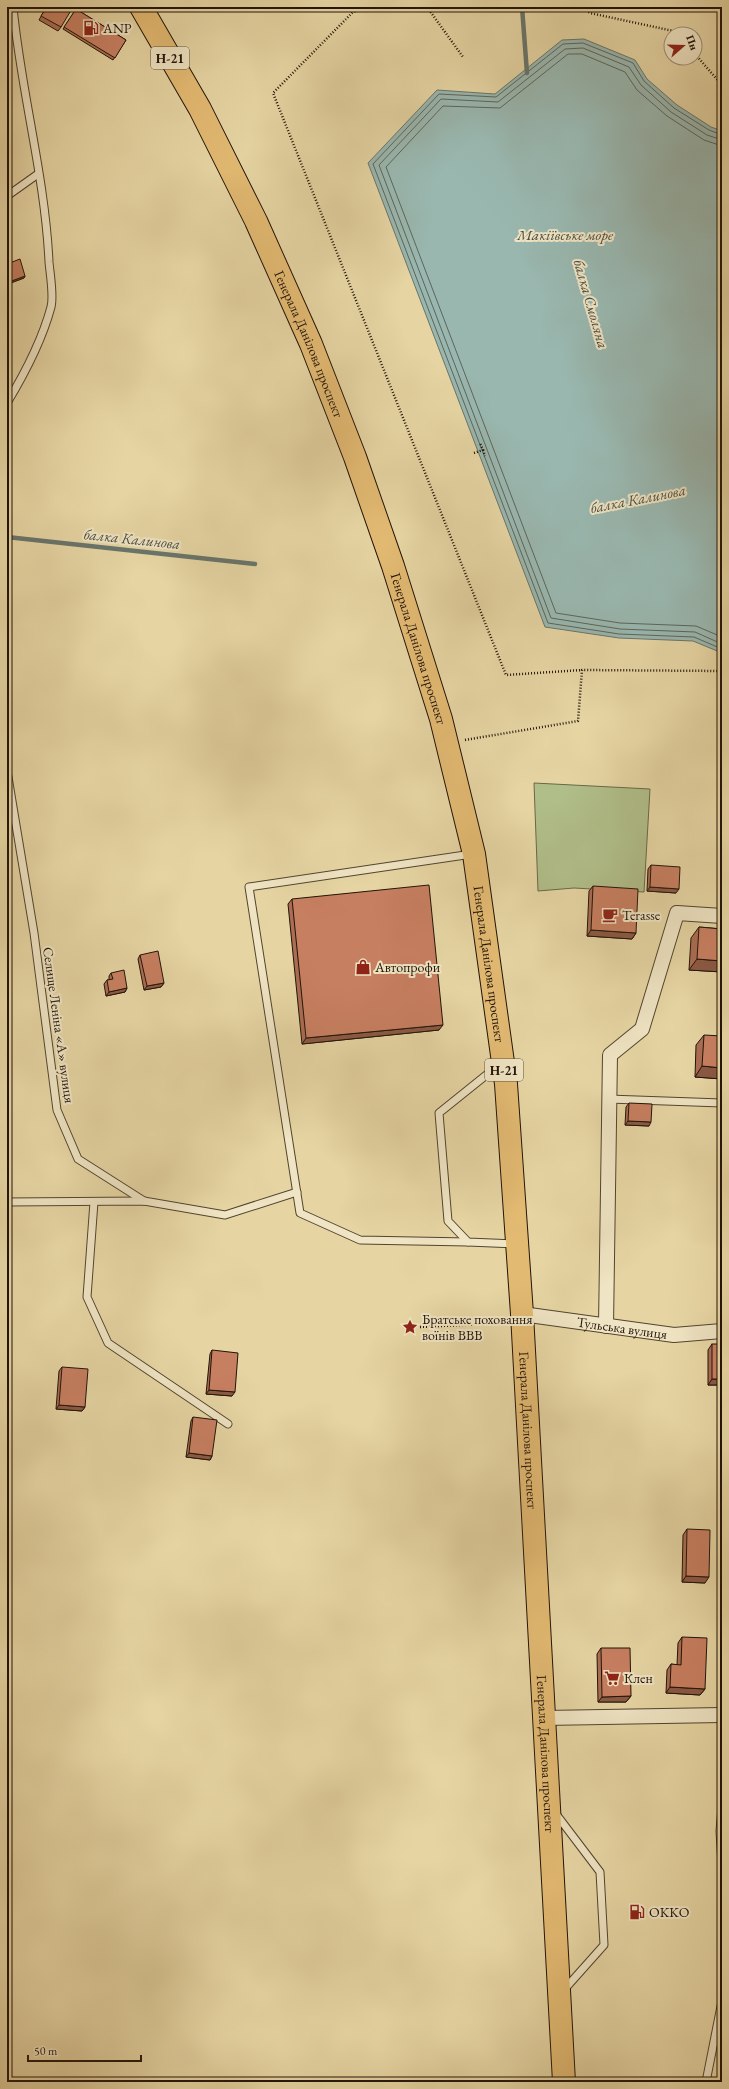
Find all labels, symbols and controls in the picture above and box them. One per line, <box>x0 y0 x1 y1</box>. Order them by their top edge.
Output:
fuel station icon: ANP <box>82 19 100 37</box>
place label: ANP <box>102 19 132 37</box>
north arrow <box>663 26 703 66</box>
text: Пн <box>683 33 702 53</box>
road number: Н-21 <box>151 47 189 69</box>
water label: Макіївське море <box>516 225 614 244</box>
water label: балка Смоляна <box>570 257 613 351</box>
street label: Генерала Данілова проспект <box>270 268 348 420</box>
water label: балка Калинова <box>589 480 687 517</box>
water label: балка Калинова <box>83 524 181 553</box>
street label: Генерала Данілова проспект <box>387 571 451 726</box>
street label: Генерала Данілова проспект <box>470 885 509 1044</box>
cafe icon: Terasse <box>601 906 619 924</box>
place label: Terasse <box>622 906 661 924</box>
street label: Селище Леніна «А» вулиця <box>39 946 79 1104</box>
shop icon: Автопрофи <box>354 958 372 976</box>
place label: Автопрофи <box>374 958 441 976</box>
road number: Н-21 <box>485 1059 523 1081</box>
place label: Братське поховання воїнів ВВВ <box>422 1310 533 1344</box>
street label: Тульська вулиця <box>576 1313 668 1343</box>
place icon: Братське поховання воїнів ВВВ <box>401 1318 419 1336</box>
street label: Генерала Данілова проспект <box>515 1351 542 1510</box>
supermarket icon: Клен <box>603 1669 621 1687</box>
place label: Клен <box>624 1669 653 1687</box>
street label: Генерала Данілова проспект <box>533 1674 559 1833</box>
fuel station icon: OKKO <box>628 1903 646 1921</box>
place label: OKKO <box>649 1903 690 1921</box>
scale bar <box>28 2037 141 2063</box>
text: 50 m <box>34 2043 58 2059</box>

